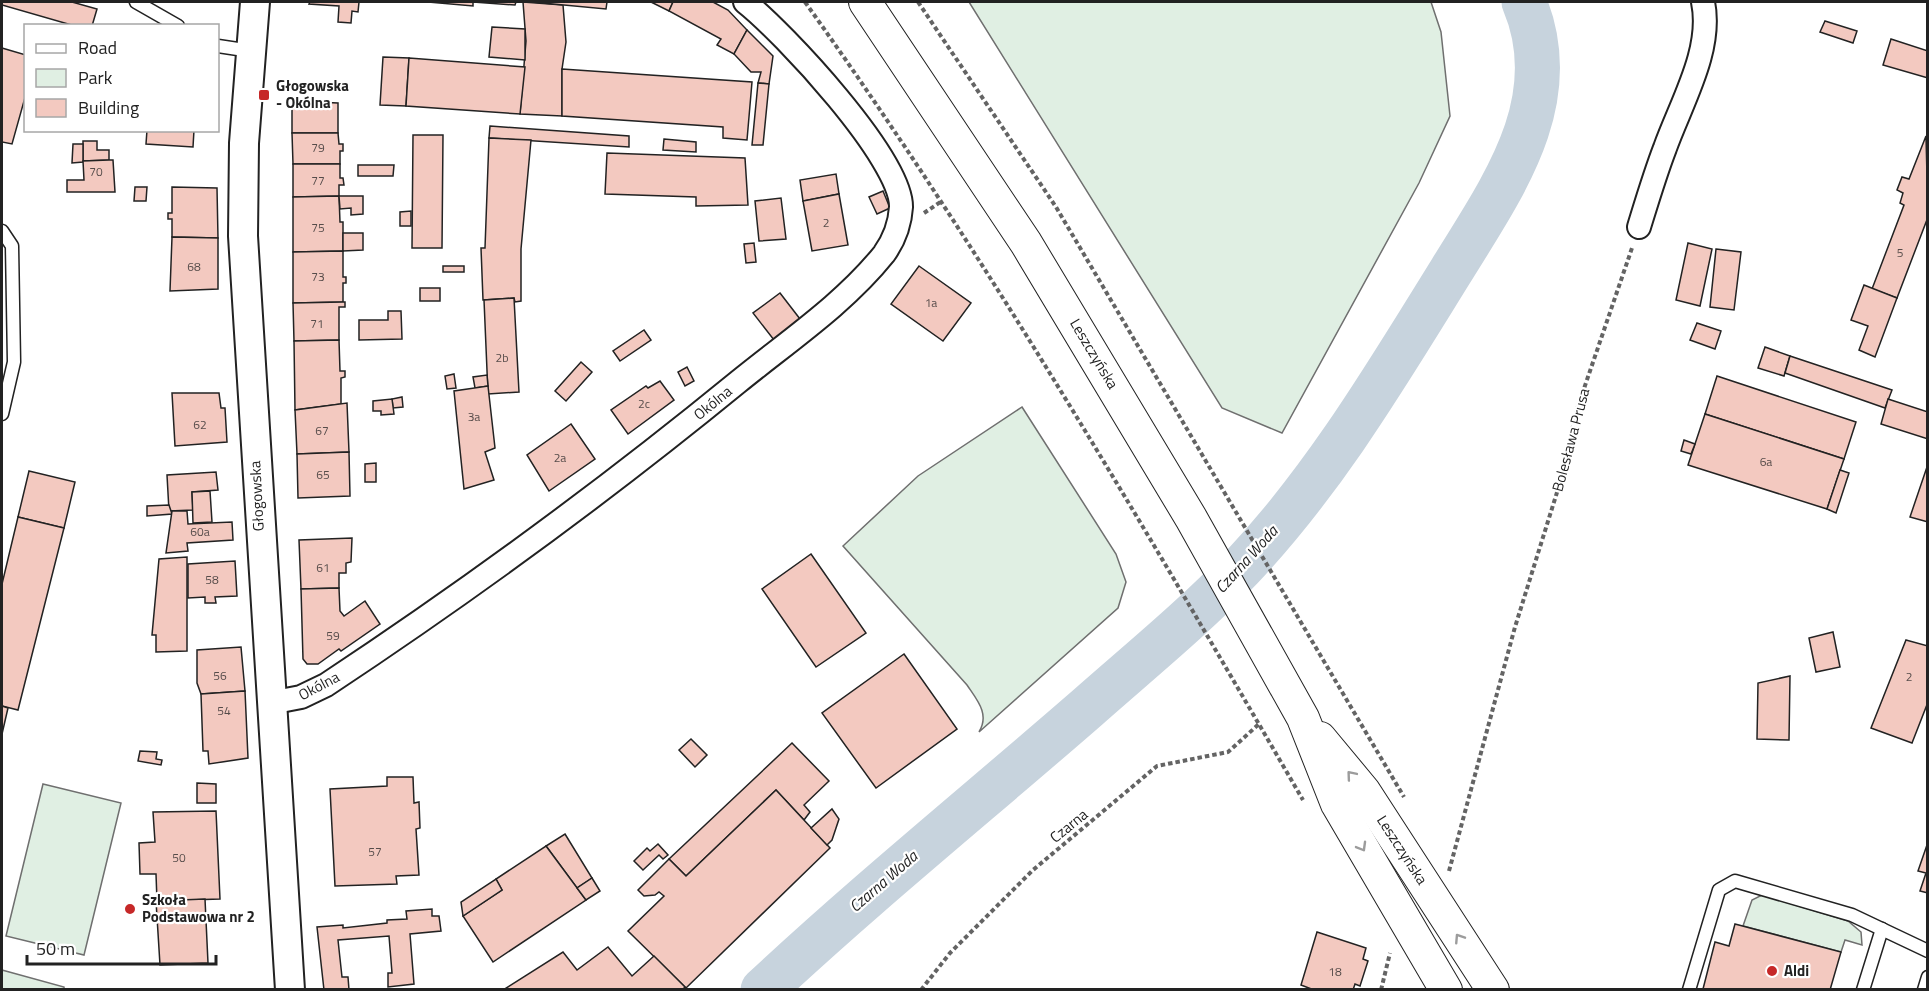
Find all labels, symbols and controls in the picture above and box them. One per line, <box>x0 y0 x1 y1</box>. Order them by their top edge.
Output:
legend <box>24 24 219 132</box>
text: Road <box>78 34 117 61</box>
text: Park <box>78 64 113 91</box>
place label: Głogowska - Okólna <box>276 74 349 114</box>
marker: Głogowska - Okólna <box>257 88 271 102</box>
text: Building <box>78 94 139 121</box>
house number: 79 <box>311 138 325 157</box>
house number: 70 <box>89 162 103 181</box>
house number: 77 <box>311 171 325 190</box>
house number: 2 <box>823 213 829 232</box>
house number: 75 <box>311 218 325 237</box>
house number: 5 <box>1897 243 1904 262</box>
house number: 68 <box>187 257 201 276</box>
house number: 73 <box>311 267 325 286</box>
house number: 1a <box>925 293 937 312</box>
house number: 71 <box>310 314 324 333</box>
street label: Leszczyńska <box>1064 314 1125 394</box>
house number: 2b <box>495 348 509 367</box>
street label: Okólna <box>688 380 737 425</box>
street label: Bolesława Prusa <box>1546 385 1595 494</box>
house number: 2c <box>638 394 650 413</box>
house number: 3a <box>468 407 480 426</box>
house number: 62 <box>193 415 207 434</box>
house number: 67 <box>315 421 329 440</box>
house number: 2a <box>554 448 566 467</box>
house number: 6a <box>1760 452 1772 471</box>
street label: Głogowska <box>243 460 270 532</box>
house number: 65 <box>316 465 330 484</box>
water label: Czarna Woda <box>1209 519 1284 598</box>
house number: 60a <box>190 522 210 541</box>
house number: 61 <box>316 558 330 577</box>
house number: 58 <box>205 570 219 589</box>
house number: 59 <box>326 626 340 645</box>
street label: Okólna <box>294 665 344 706</box>
house number: 56 <box>213 666 227 685</box>
house number: 2 <box>1906 667 1912 686</box>
house number: 54 <box>217 701 231 720</box>
one-way arrow <box>1348 771 1359 782</box>
street label: Czarna <box>1045 803 1093 848</box>
street label: Leszczyńska <box>1371 810 1434 889</box>
one-way arrow <box>1355 841 1366 852</box>
house number: 57 <box>368 842 382 861</box>
water label: Czarna Woda <box>843 844 923 918</box>
house number: 50 <box>172 848 186 867</box>
place label: Szkoła Podstawowa nr 2 <box>142 888 255 928</box>
marker: Szkoła Podstawowa nr 2 <box>123 902 137 916</box>
scale bar <box>27 928 216 966</box>
one-way arrow <box>1455 934 1466 945</box>
text: 50 m <box>36 935 75 962</box>
place label: Aldi <box>1784 959 1809 982</box>
house number: 18 <box>1328 962 1342 981</box>
marker: Aldi <box>1765 964 1779 978</box>

